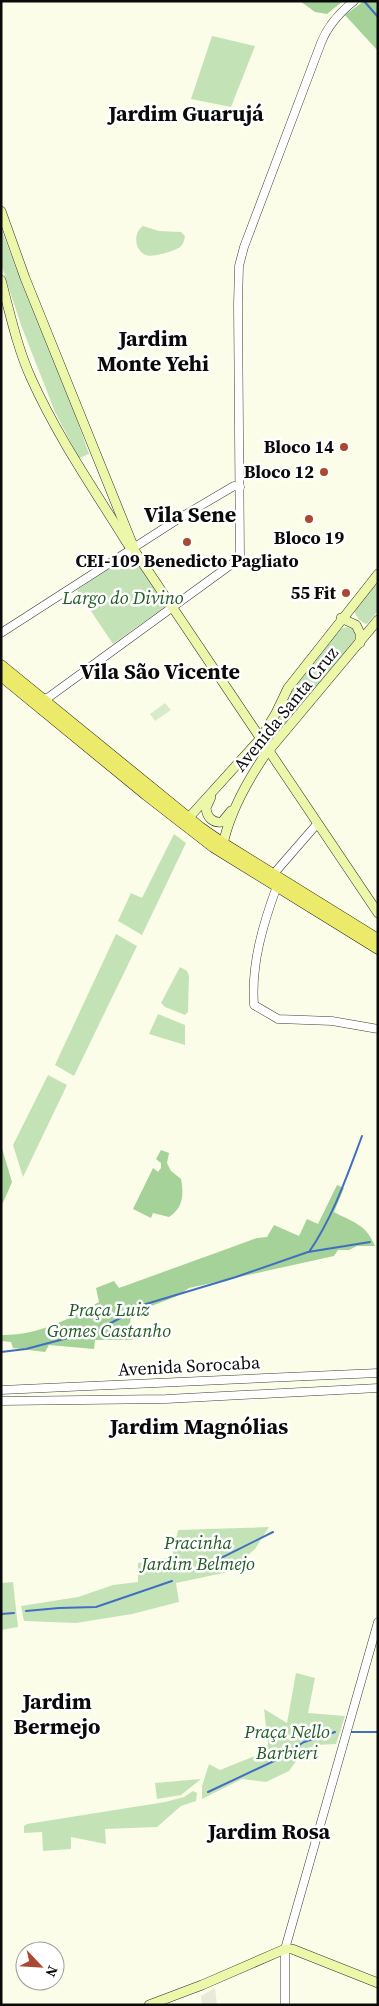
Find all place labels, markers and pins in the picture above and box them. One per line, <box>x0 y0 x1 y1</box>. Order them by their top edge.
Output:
place label: Bloco 14 <box>264 434 334 459</box>
marker: Bloco 14 <box>338 441 350 453</box>
place label: Bloco 12 <box>244 459 314 484</box>
marker: Bloco 12 <box>318 466 330 478</box>
marker: Bloco 19 <box>303 513 315 525</box>
place label: Bloco 19 <box>274 525 344 550</box>
marker: CEI-109 Benedicto Pagliato <box>181 536 193 548</box>
place label: CEI-109 Benedicto Pagliato <box>75 548 299 573</box>
place label: 55 Fit <box>291 580 337 605</box>
marker: 55 Fit <box>340 587 352 599</box>

